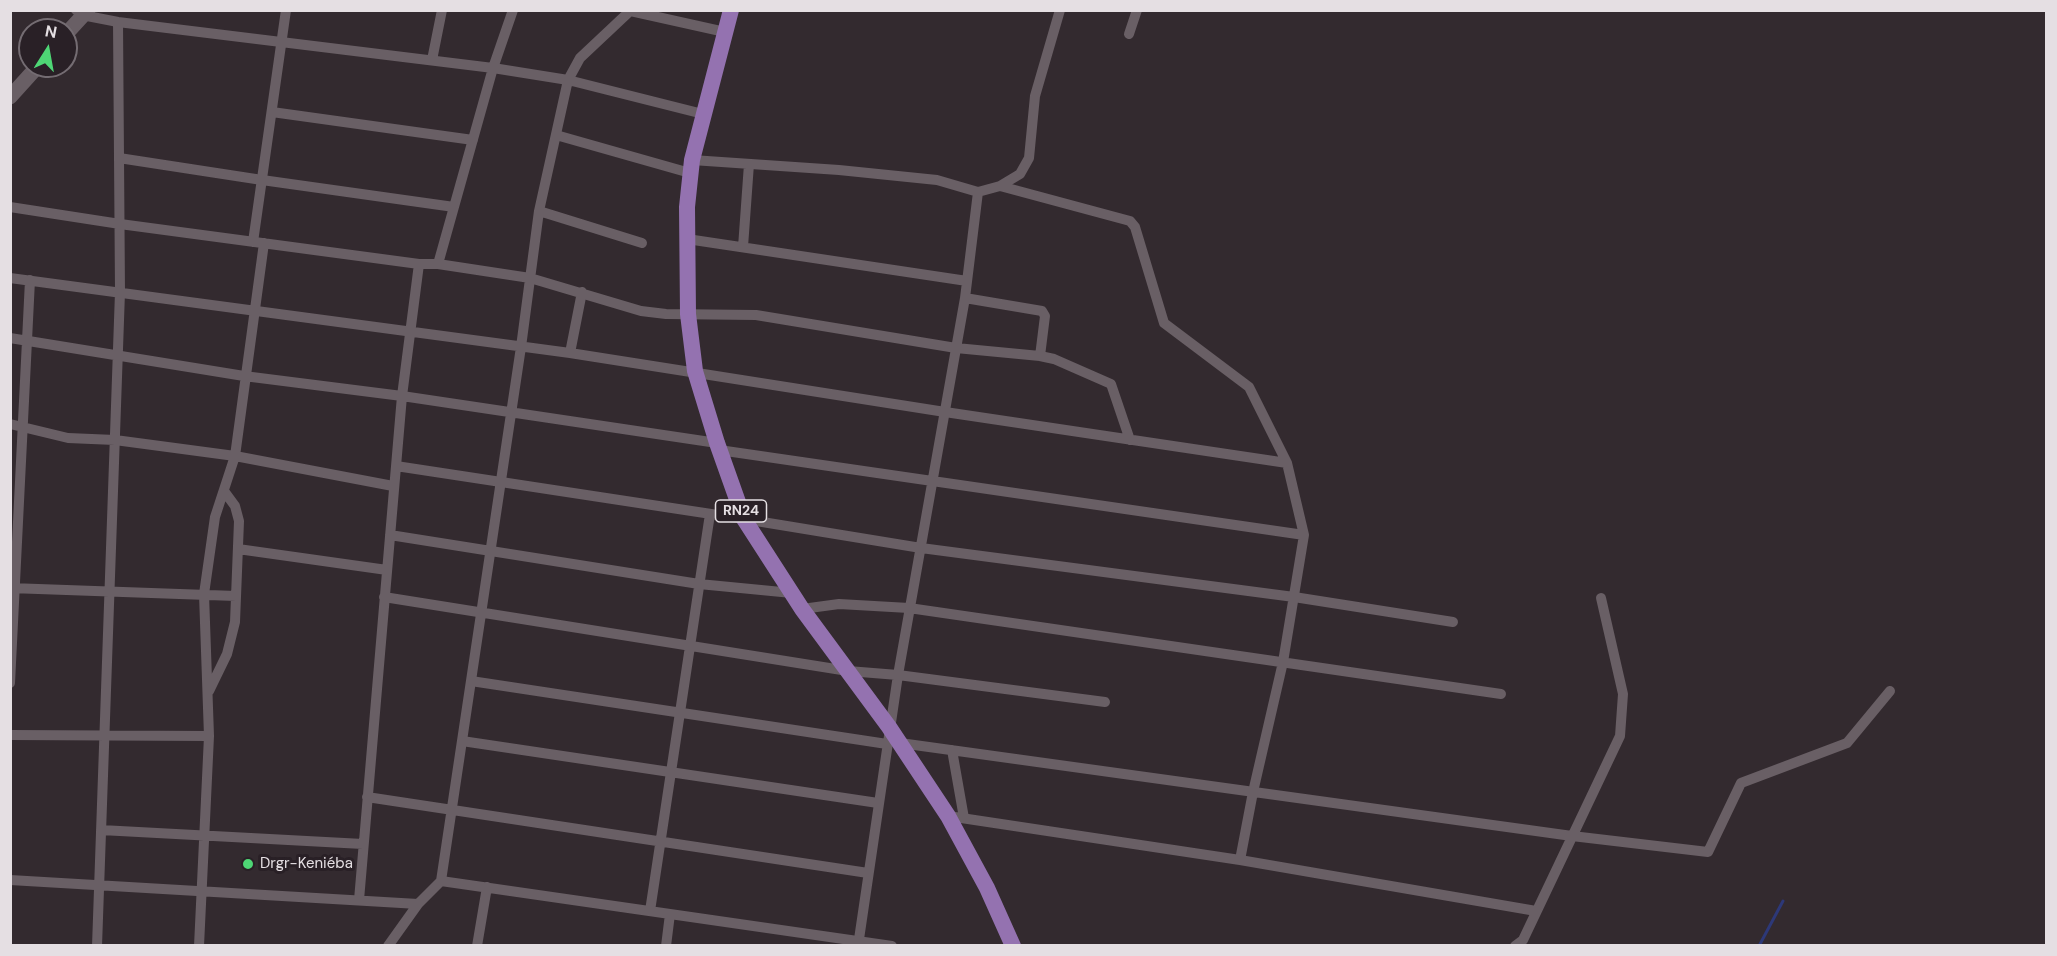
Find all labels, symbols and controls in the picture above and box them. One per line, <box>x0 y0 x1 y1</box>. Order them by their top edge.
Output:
north arrow <box>18 18 78 78</box>
text: N <box>43 20 59 43</box>
road number: RN24 <box>716 500 766 522</box>
place label: Drgr-Keniéba <box>260 855 353 873</box>
marker: Drgr-Keniéba <box>241 857 255 871</box>

